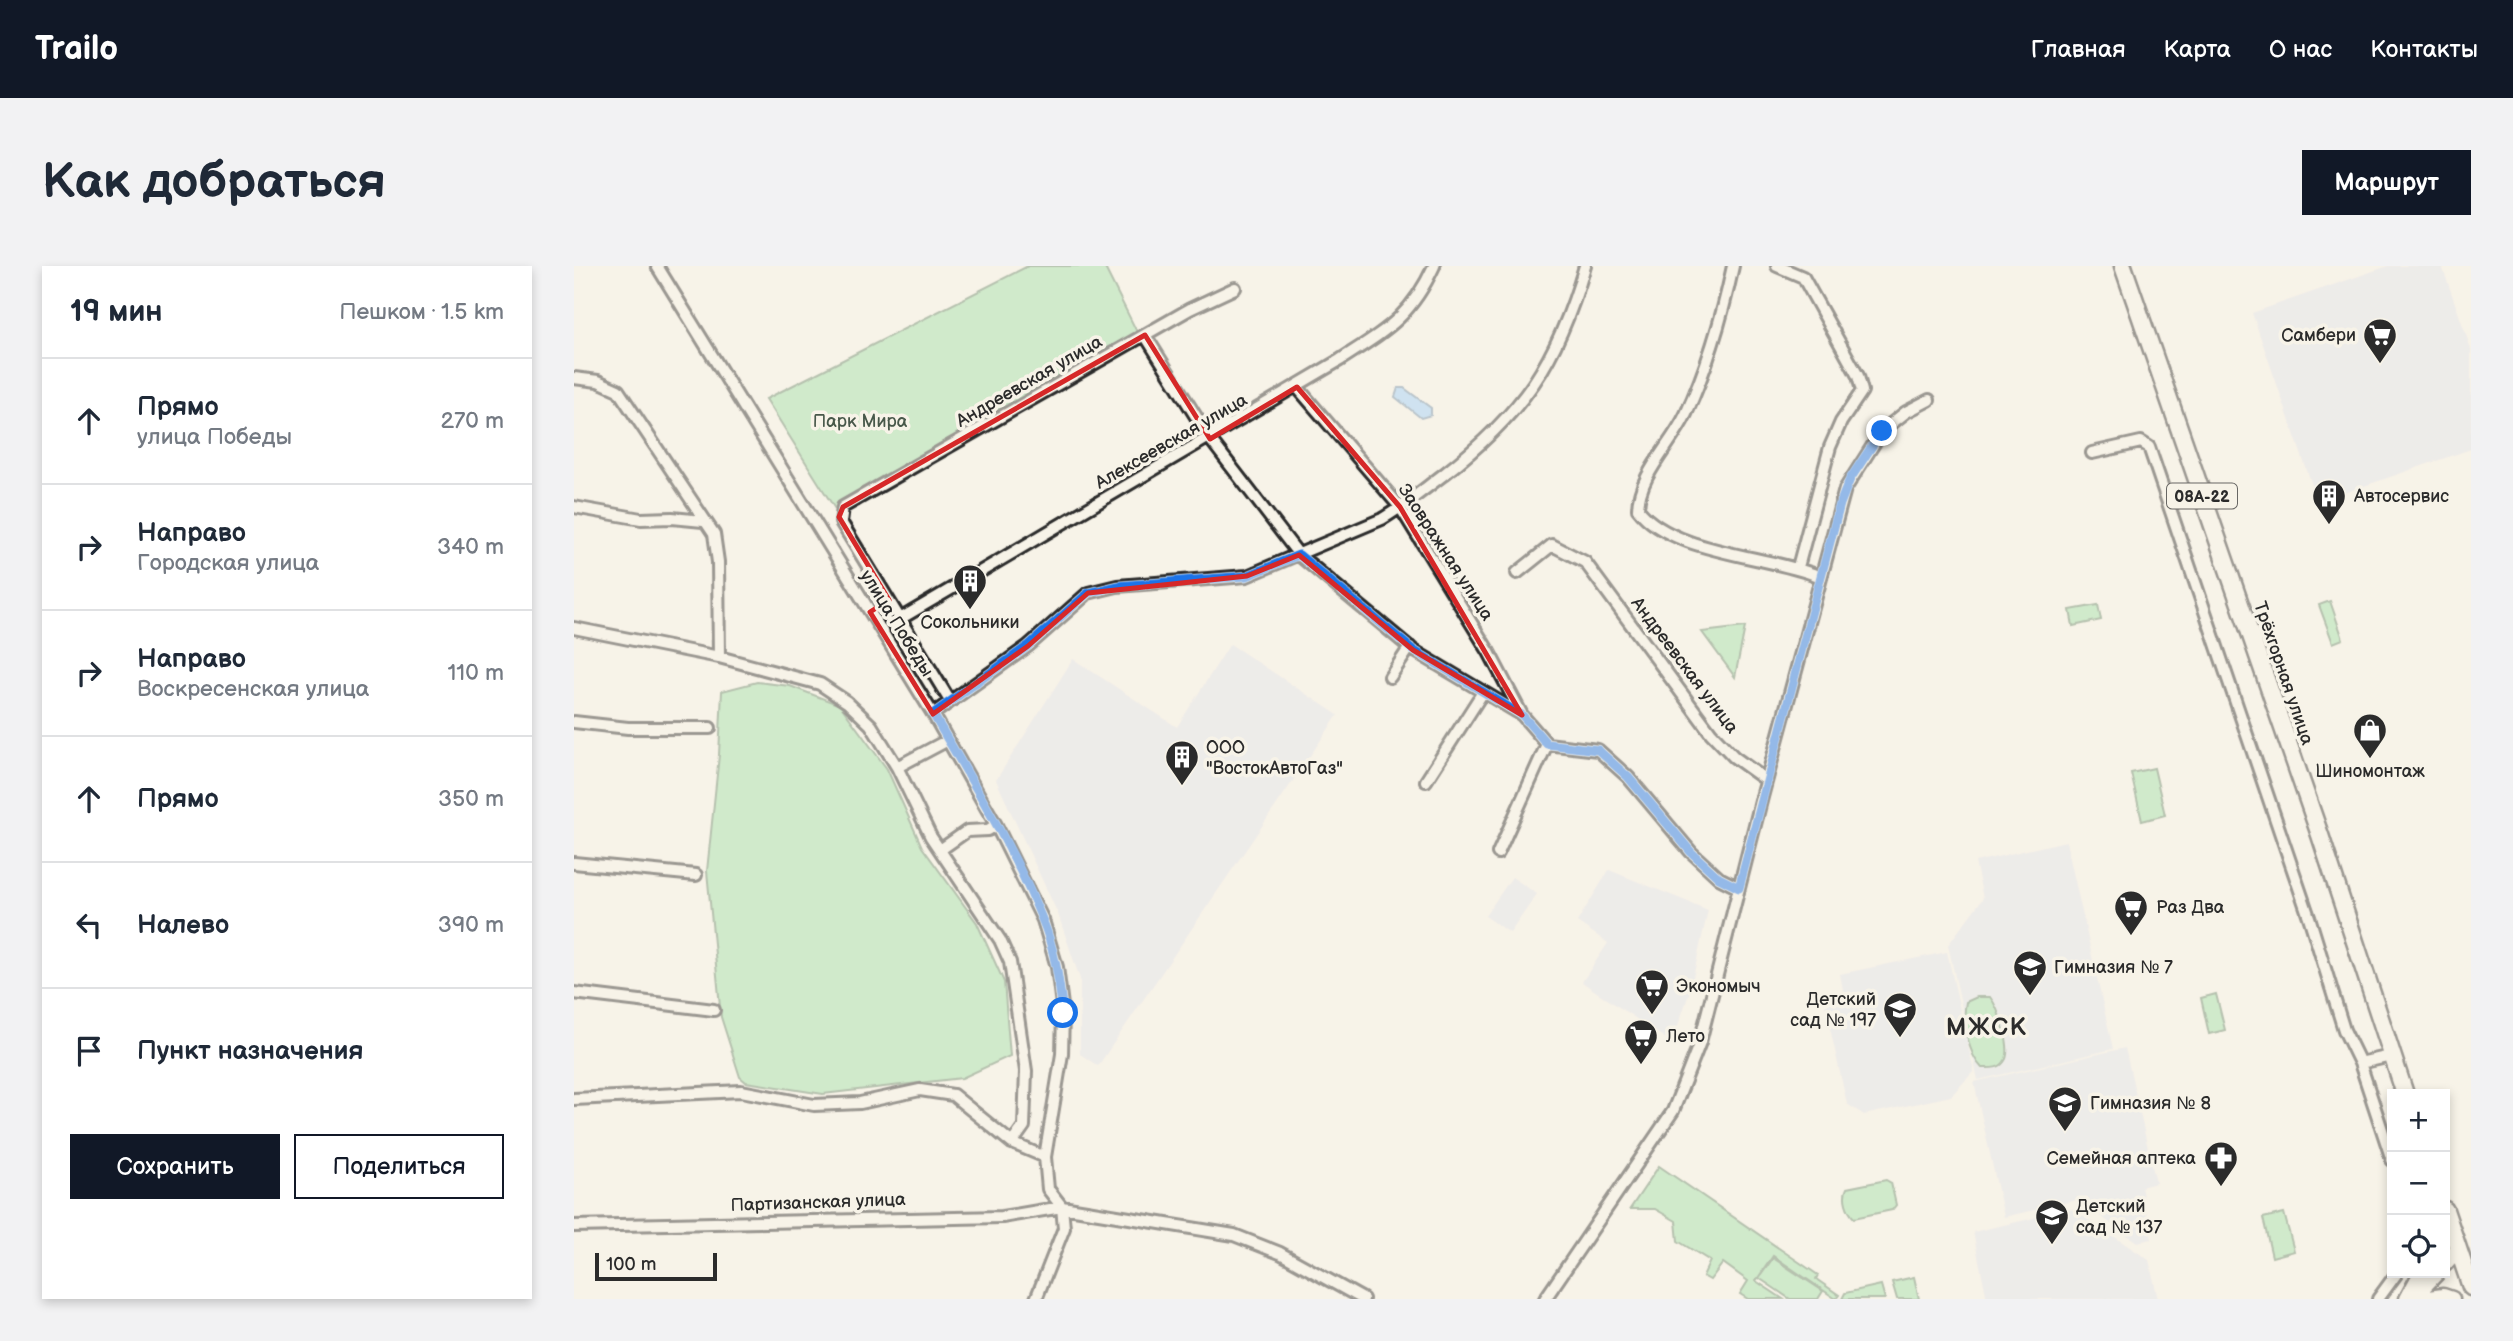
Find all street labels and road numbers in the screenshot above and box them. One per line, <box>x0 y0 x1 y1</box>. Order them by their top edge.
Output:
street label: Андреевская улица <box>952 331 1106 432</box>
street label: Алексеевская улица <box>1091 389 1251 494</box>
street label: Заовражная улица <box>1394 480 1498 625</box>
road number: 08А-22 <box>2167 484 2237 508</box>
street label: улица Победы <box>856 566 938 680</box>
street label: Андреевская улица <box>1626 592 1743 738</box>
street label: Трёхгорная улица <box>2249 599 2318 748</box>
street label: Партизанская улица <box>730 1189 906 1216</box>

